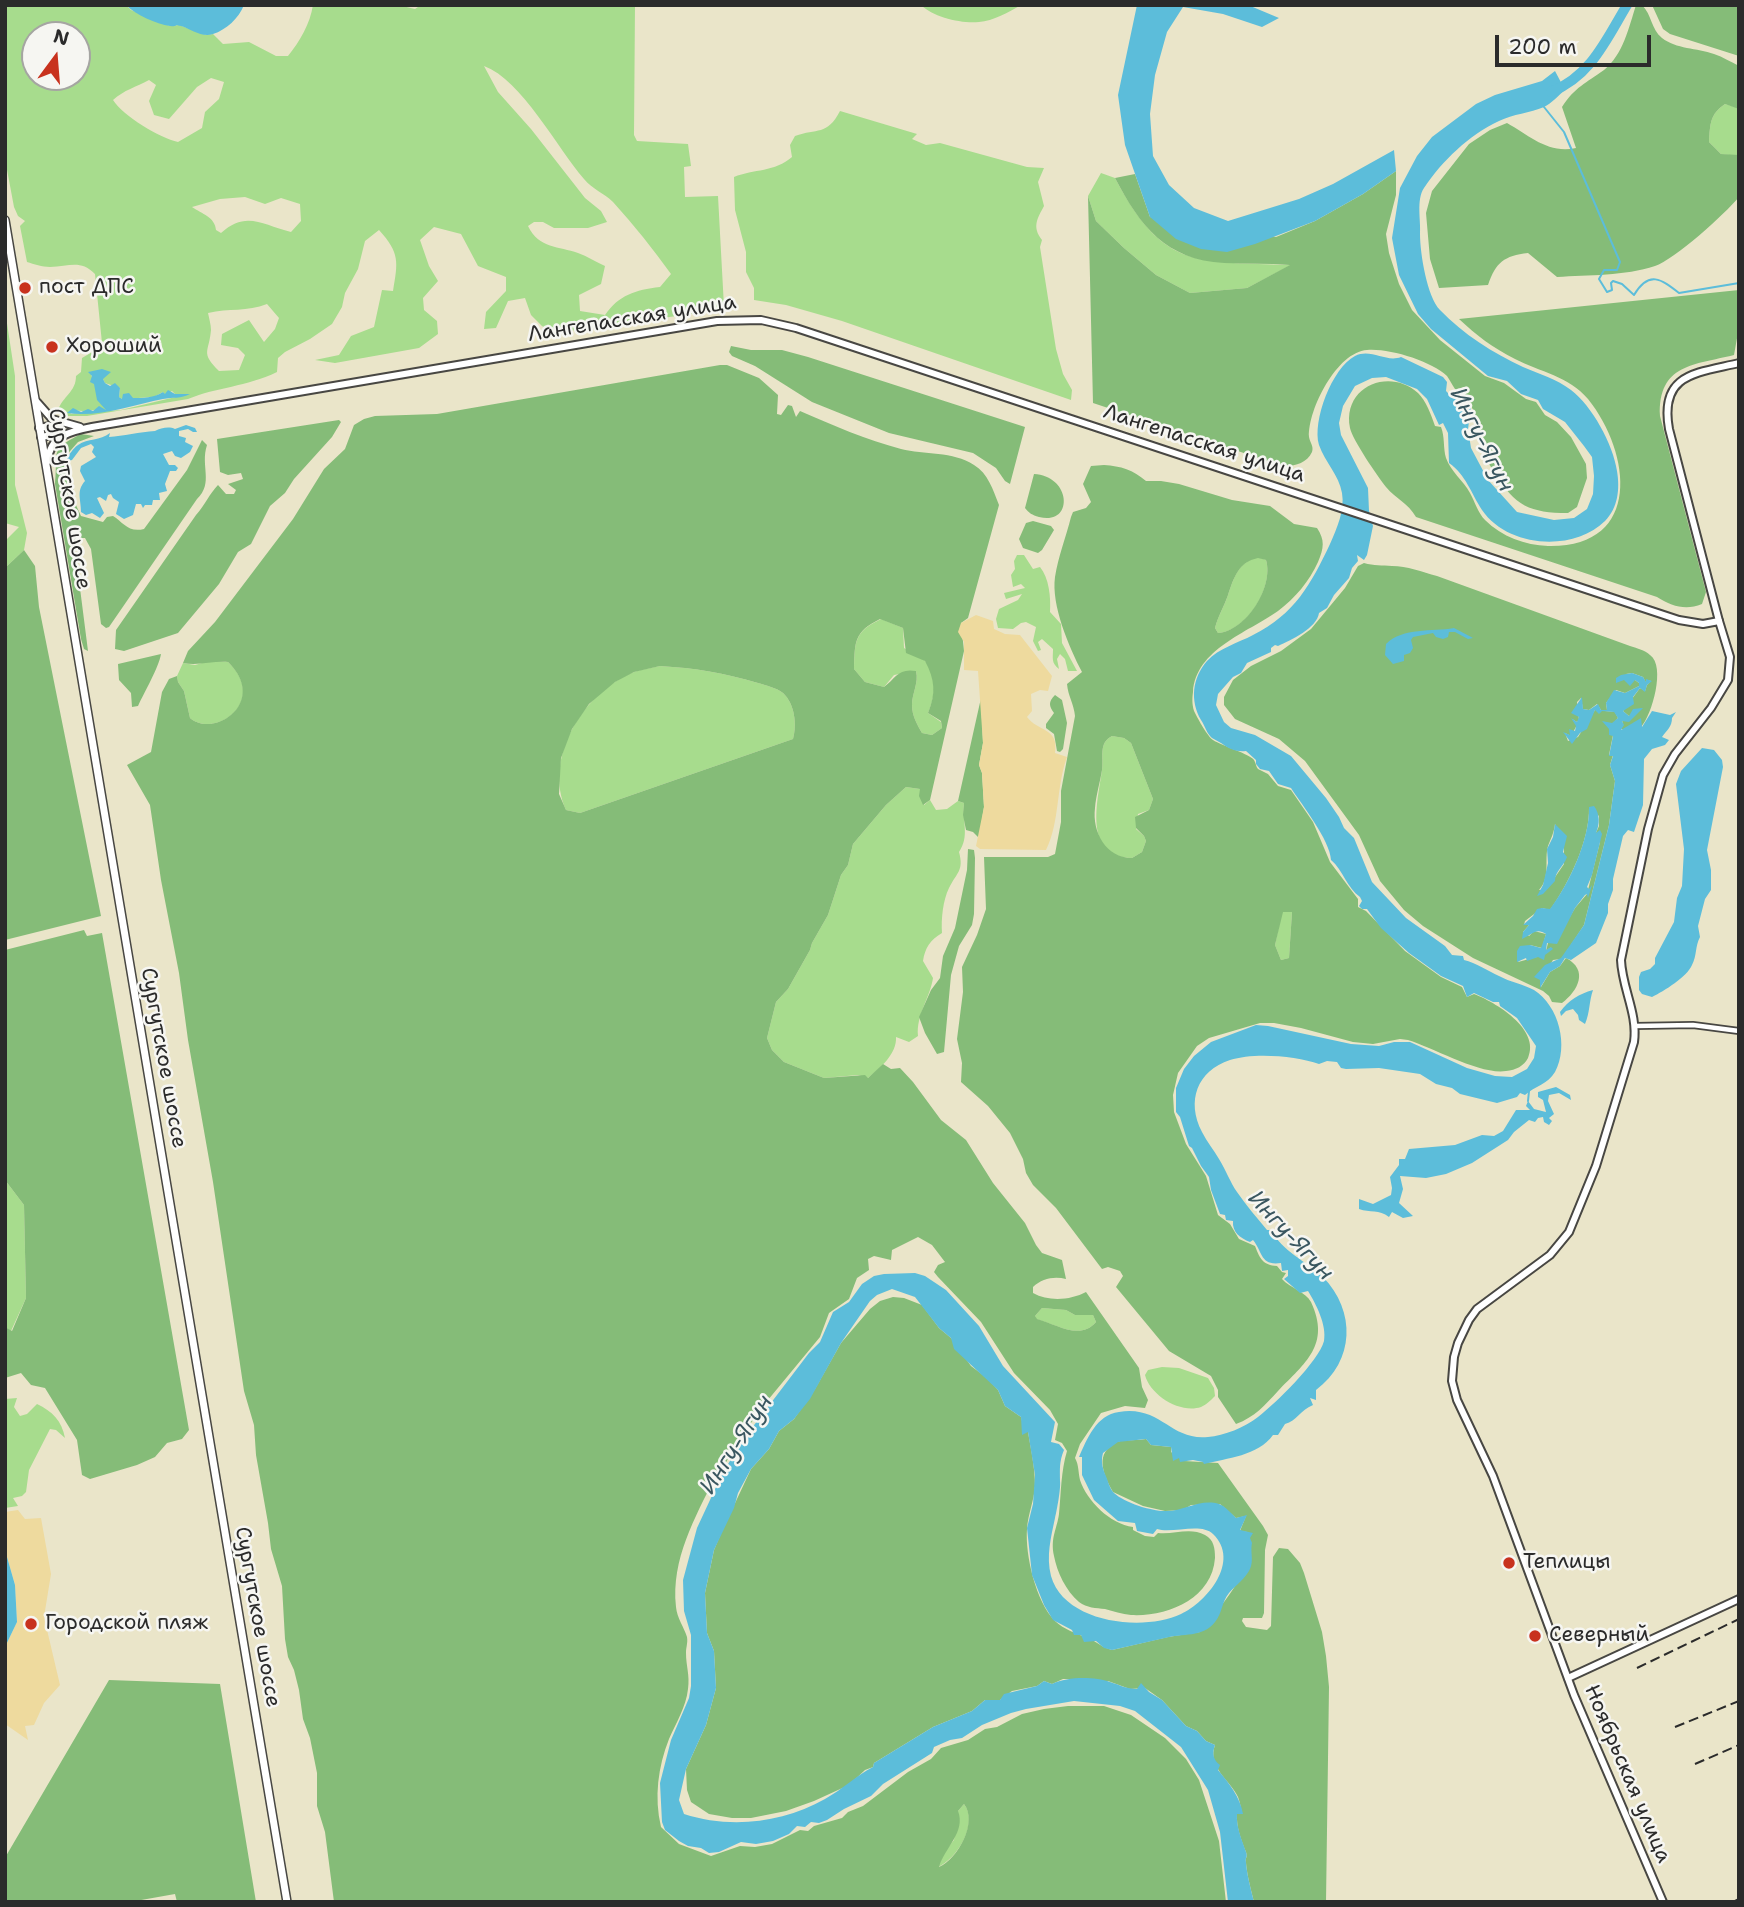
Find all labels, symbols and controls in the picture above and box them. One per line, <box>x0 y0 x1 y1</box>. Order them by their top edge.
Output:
north arrow <box>21 21 91 91</box>
scale bar <box>1499 21 1655 65</box>
text: N <box>51 23 72 51</box>
text: 200 m <box>1508 33 1577 61</box>
place label: пост ДПС <box>39 275 134 301</box>
marker: пост ДПС <box>17 280 33 296</box>
street label: Лангепасская улица <box>526 290 738 348</box>
place label: Хороший <box>66 334 162 360</box>
marker: Хороший <box>44 339 60 355</box>
water label: Ингу-Ягун <box>1443 383 1519 497</box>
street label: Лангепасская улица <box>1100 399 1308 489</box>
street label: Сургутское шоссе <box>42 407 96 591</box>
street label: Сургутское шоссе <box>135 966 191 1150</box>
water label: Ингу-Ягун <box>1241 1185 1339 1287</box>
water label: Ингу-Ягун <box>695 1390 779 1500</box>
street label: Сургутское шоссе <box>229 1525 285 1709</box>
place label: Теплицы <box>1523 1550 1611 1576</box>
marker: Теплицы <box>1501 1555 1517 1571</box>
place label: Городской пляж <box>45 1611 208 1637</box>
marker: Городской пляж <box>23 1616 39 1632</box>
place label: Северный <box>1549 1623 1649 1649</box>
marker: Северный <box>1527 1628 1543 1644</box>
street label: Ноябрьская улица <box>1578 1681 1676 1867</box>

